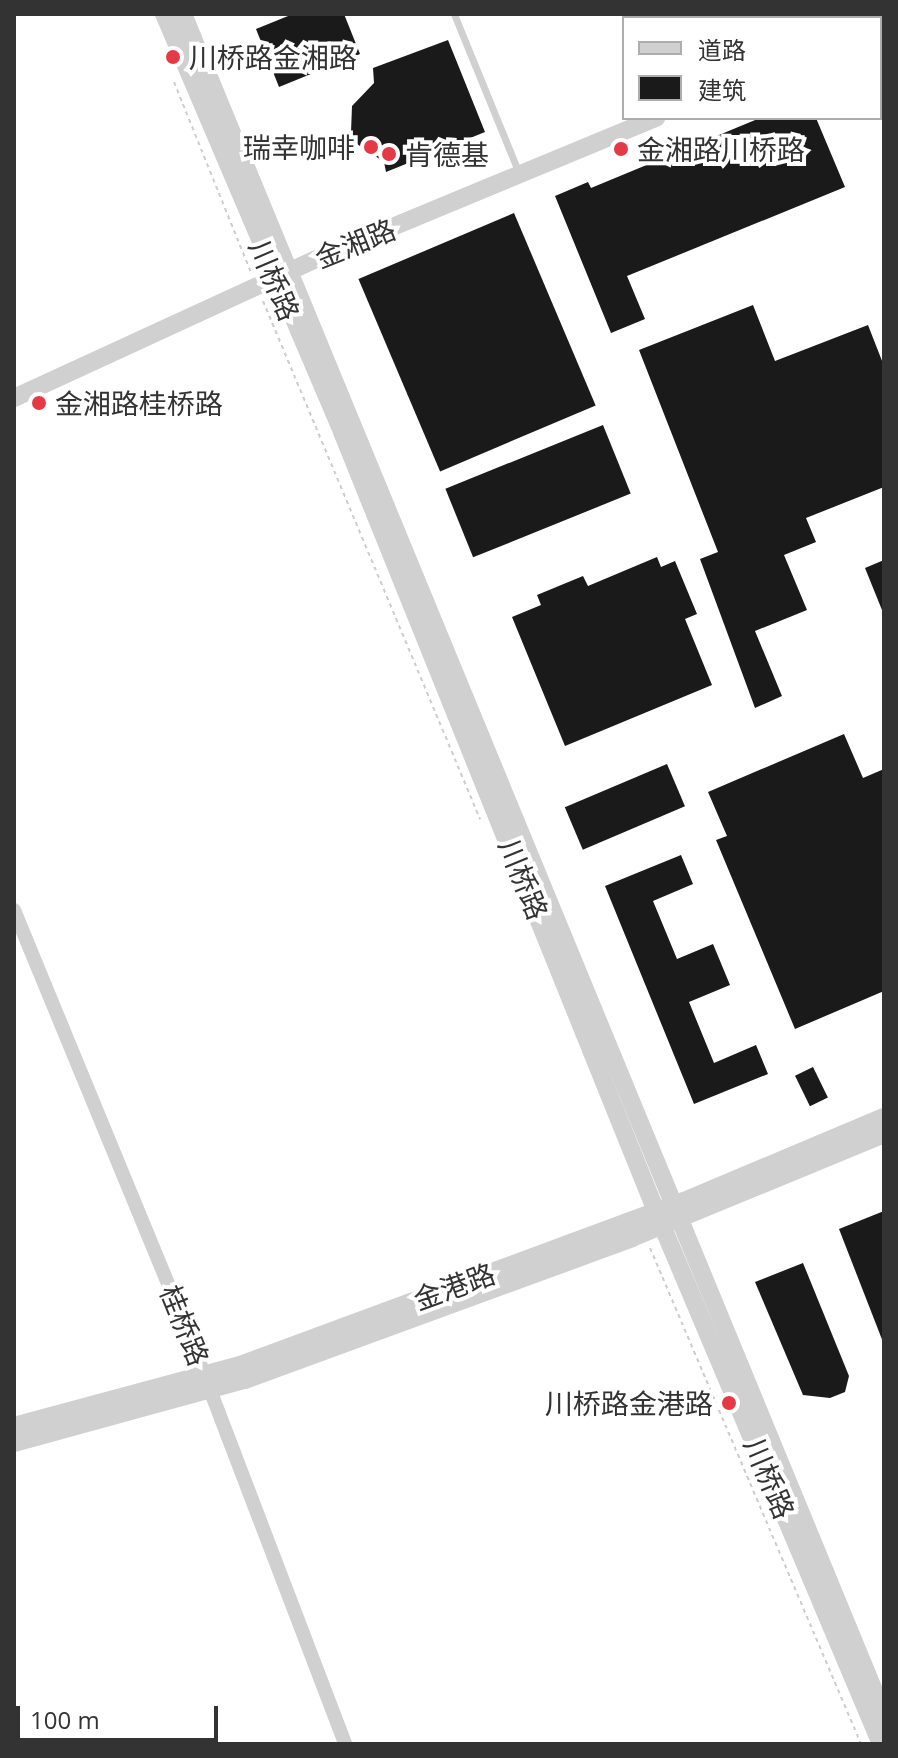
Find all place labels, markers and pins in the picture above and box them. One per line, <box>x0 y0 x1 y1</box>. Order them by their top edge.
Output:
place label: 川桥路金湘路 <box>189 40 357 74</box>
marker: 川桥路金湘路 <box>164 48 182 66</box>
place label: 瑞幸咖啡 <box>243 130 355 164</box>
place label: 金湘路川桥路 <box>637 132 805 166</box>
place label: 肯德基 <box>405 137 489 171</box>
marker: 瑞幸咖啡 <box>362 138 380 156</box>
marker: 金湘路川桥路 <box>612 140 630 158</box>
marker: 肯德基 <box>380 145 398 163</box>
place label: 金湘路桂桥路 <box>55 386 223 420</box>
marker: 金湘路桂桥路 <box>30 394 48 412</box>
place label: 川桥路金港路 <box>545 1386 713 1420</box>
marker: 川桥路金港路 <box>720 1394 738 1412</box>

